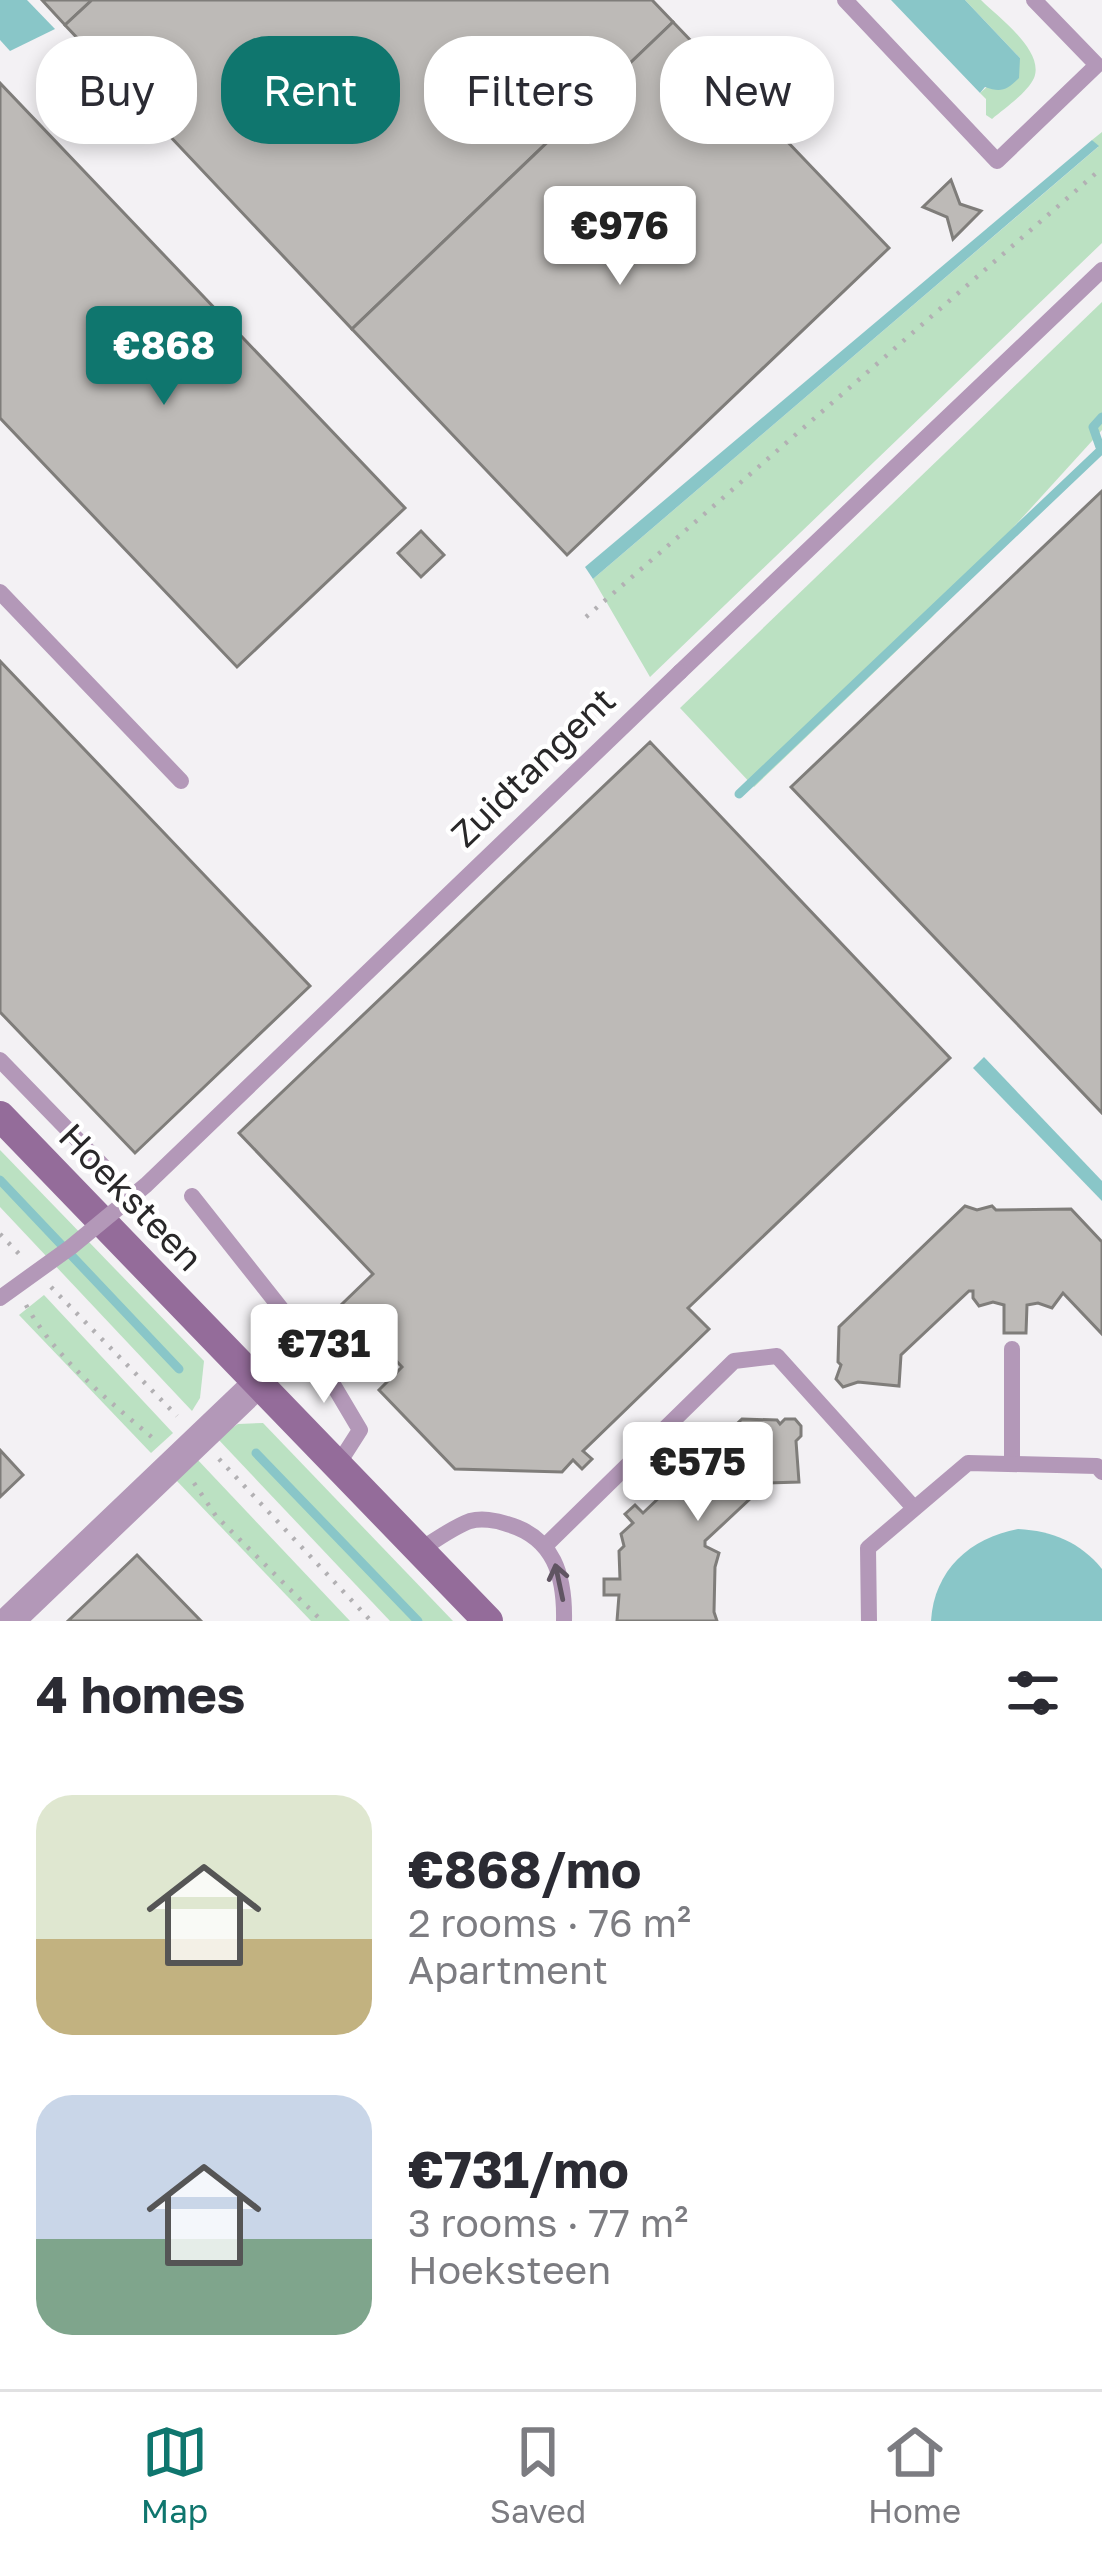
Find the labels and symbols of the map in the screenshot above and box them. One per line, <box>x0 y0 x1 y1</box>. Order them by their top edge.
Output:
pin: €976 <box>549 186 691 288</box>
pin: €868 <box>93 306 235 408</box>
street label: Zuidtangent <box>442 678 623 855</box>
street label: Hoeksteen <box>51 1114 212 1279</box>
pin: €731 <box>253 1304 395 1406</box>
pin: €575 <box>627 1422 769 1524</box>
one-way arrow <box>547 1563 570 1601</box>

